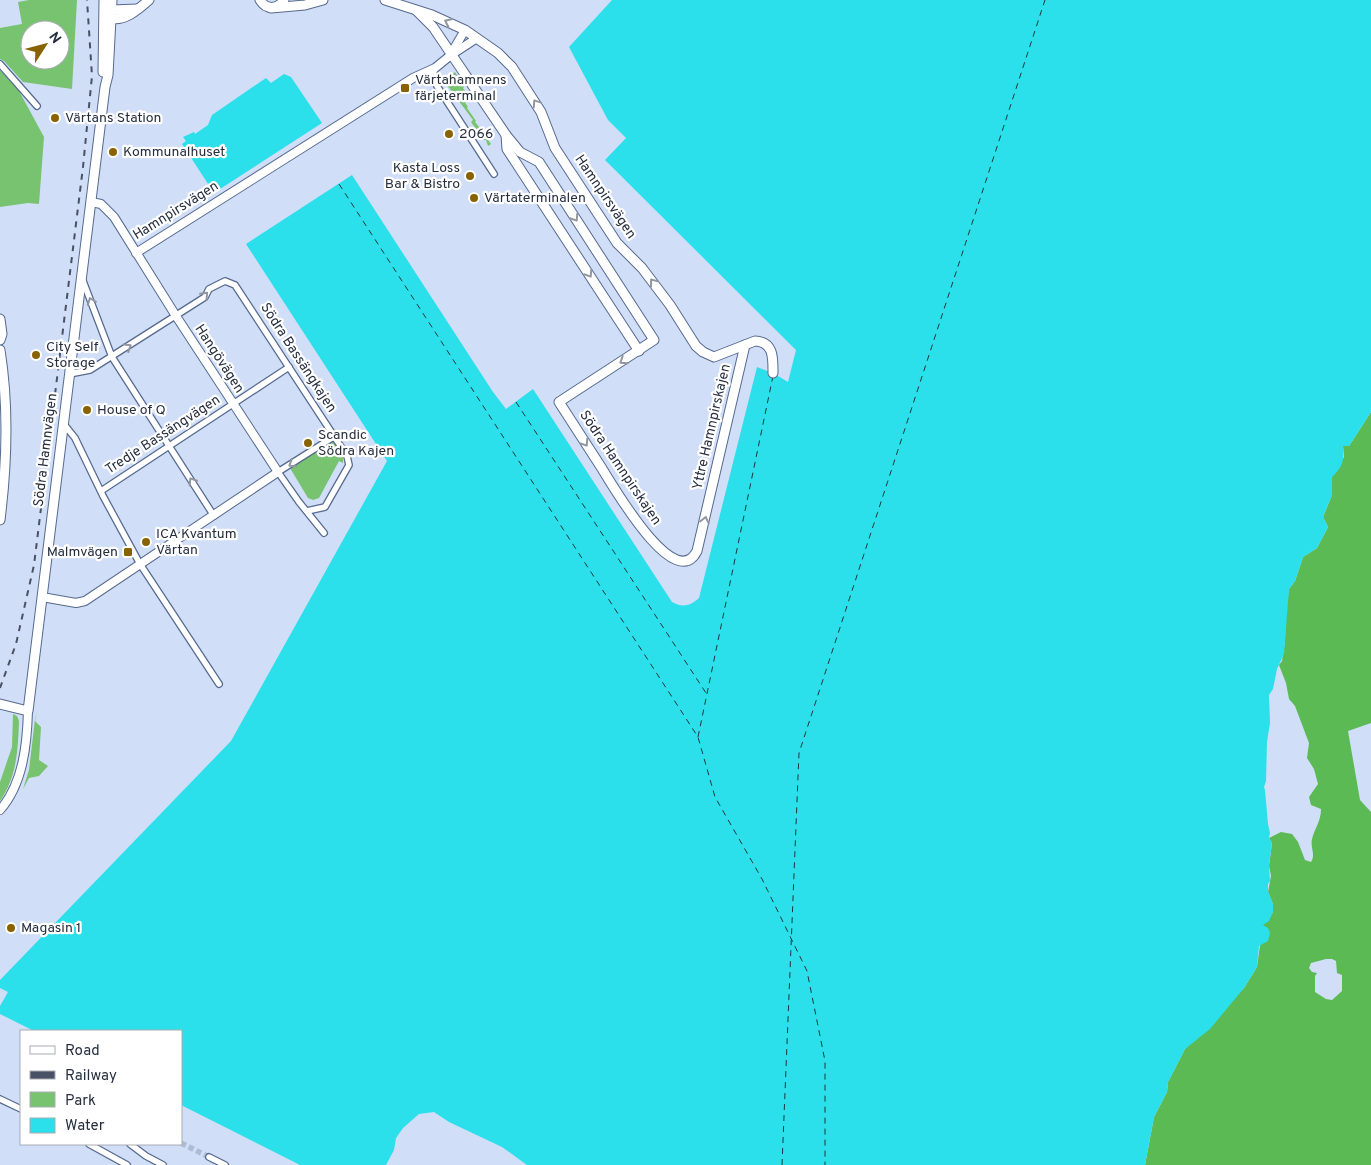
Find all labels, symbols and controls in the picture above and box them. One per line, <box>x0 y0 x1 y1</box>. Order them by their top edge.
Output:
one-way arrow <box>444 18 453 28</box>
north arrow <box>20 20 70 70</box>
text: N <box>44 29 64 47</box>
place label: Värtahamnens färjeterminal <box>415 72 507 105</box>
marker: Värtahamnens färjeterminal <box>399 82 411 94</box>
one-way arrow <box>533 100 542 109</box>
place label: Värtans Station <box>65 110 162 127</box>
marker: Värtans Station <box>49 112 61 124</box>
place label: 2066 <box>459 126 493 143</box>
marker: 2066 <box>443 128 455 140</box>
place label: Kommunalhuset <box>123 144 225 161</box>
marker: Kommunalhuset <box>107 146 119 158</box>
street label: Hamnpirsvägen <box>571 152 639 242</box>
place label: Kasta Loss Bar & Bistro <box>385 160 460 193</box>
marker: Kasta Loss Bar & Bistro <box>464 170 476 182</box>
street label: Hamnpirsvägen <box>130 178 222 244</box>
place label: Värtaterminalen <box>484 190 586 207</box>
marker: Värtaterminalen <box>468 192 480 204</box>
one-way arrow <box>569 212 579 221</box>
one-way arrow <box>583 269 592 278</box>
one-way arrow <box>650 278 659 288</box>
one-way arrow <box>199 292 208 301</box>
one-way arrow <box>86 297 96 305</box>
street label: Södra Bassängkajen <box>256 300 340 416</box>
street label: Hangövägen <box>191 322 247 396</box>
place label: City Self Storage <box>46 339 99 372</box>
one-way arrow <box>123 343 132 353</box>
marker: City Self Storage <box>30 349 42 361</box>
one-way arrow <box>619 355 629 364</box>
street label: Yttre Hamnpirskajen <box>689 362 735 492</box>
street label: Södra Hamnvägen <box>31 392 61 508</box>
street label: Tredje Bassängvägen <box>102 392 224 478</box>
place label: House of Q <box>97 402 166 419</box>
marker: House of Q <box>81 404 93 416</box>
street label: Södra Hamnpirskajen <box>575 408 665 528</box>
place label: Scandic Södra Kajen <box>318 427 394 460</box>
marker: Scandic Södra Kajen <box>302 437 314 449</box>
one-way arrow <box>579 438 589 447</box>
one-way arrow <box>288 457 297 467</box>
one-way arrow <box>188 478 198 487</box>
one-way arrow <box>699 515 710 524</box>
place label: ICA Kvantum Värtan <box>156 526 237 559</box>
marker: ICA Kvantum Värtan <box>140 536 152 548</box>
place label: Malmvägen <box>47 544 118 561</box>
marker: Malmvägen <box>122 546 134 558</box>
place label: Magasin 1 <box>21 920 81 937</box>
marker: Magasin 1 <box>5 922 17 934</box>
legend <box>20 1030 182 1145</box>
text: Road <box>65 1042 100 1061</box>
text: Railway <box>65 1067 117 1086</box>
text: Park <box>65 1092 96 1111</box>
text: Water <box>65 1117 105 1136</box>

